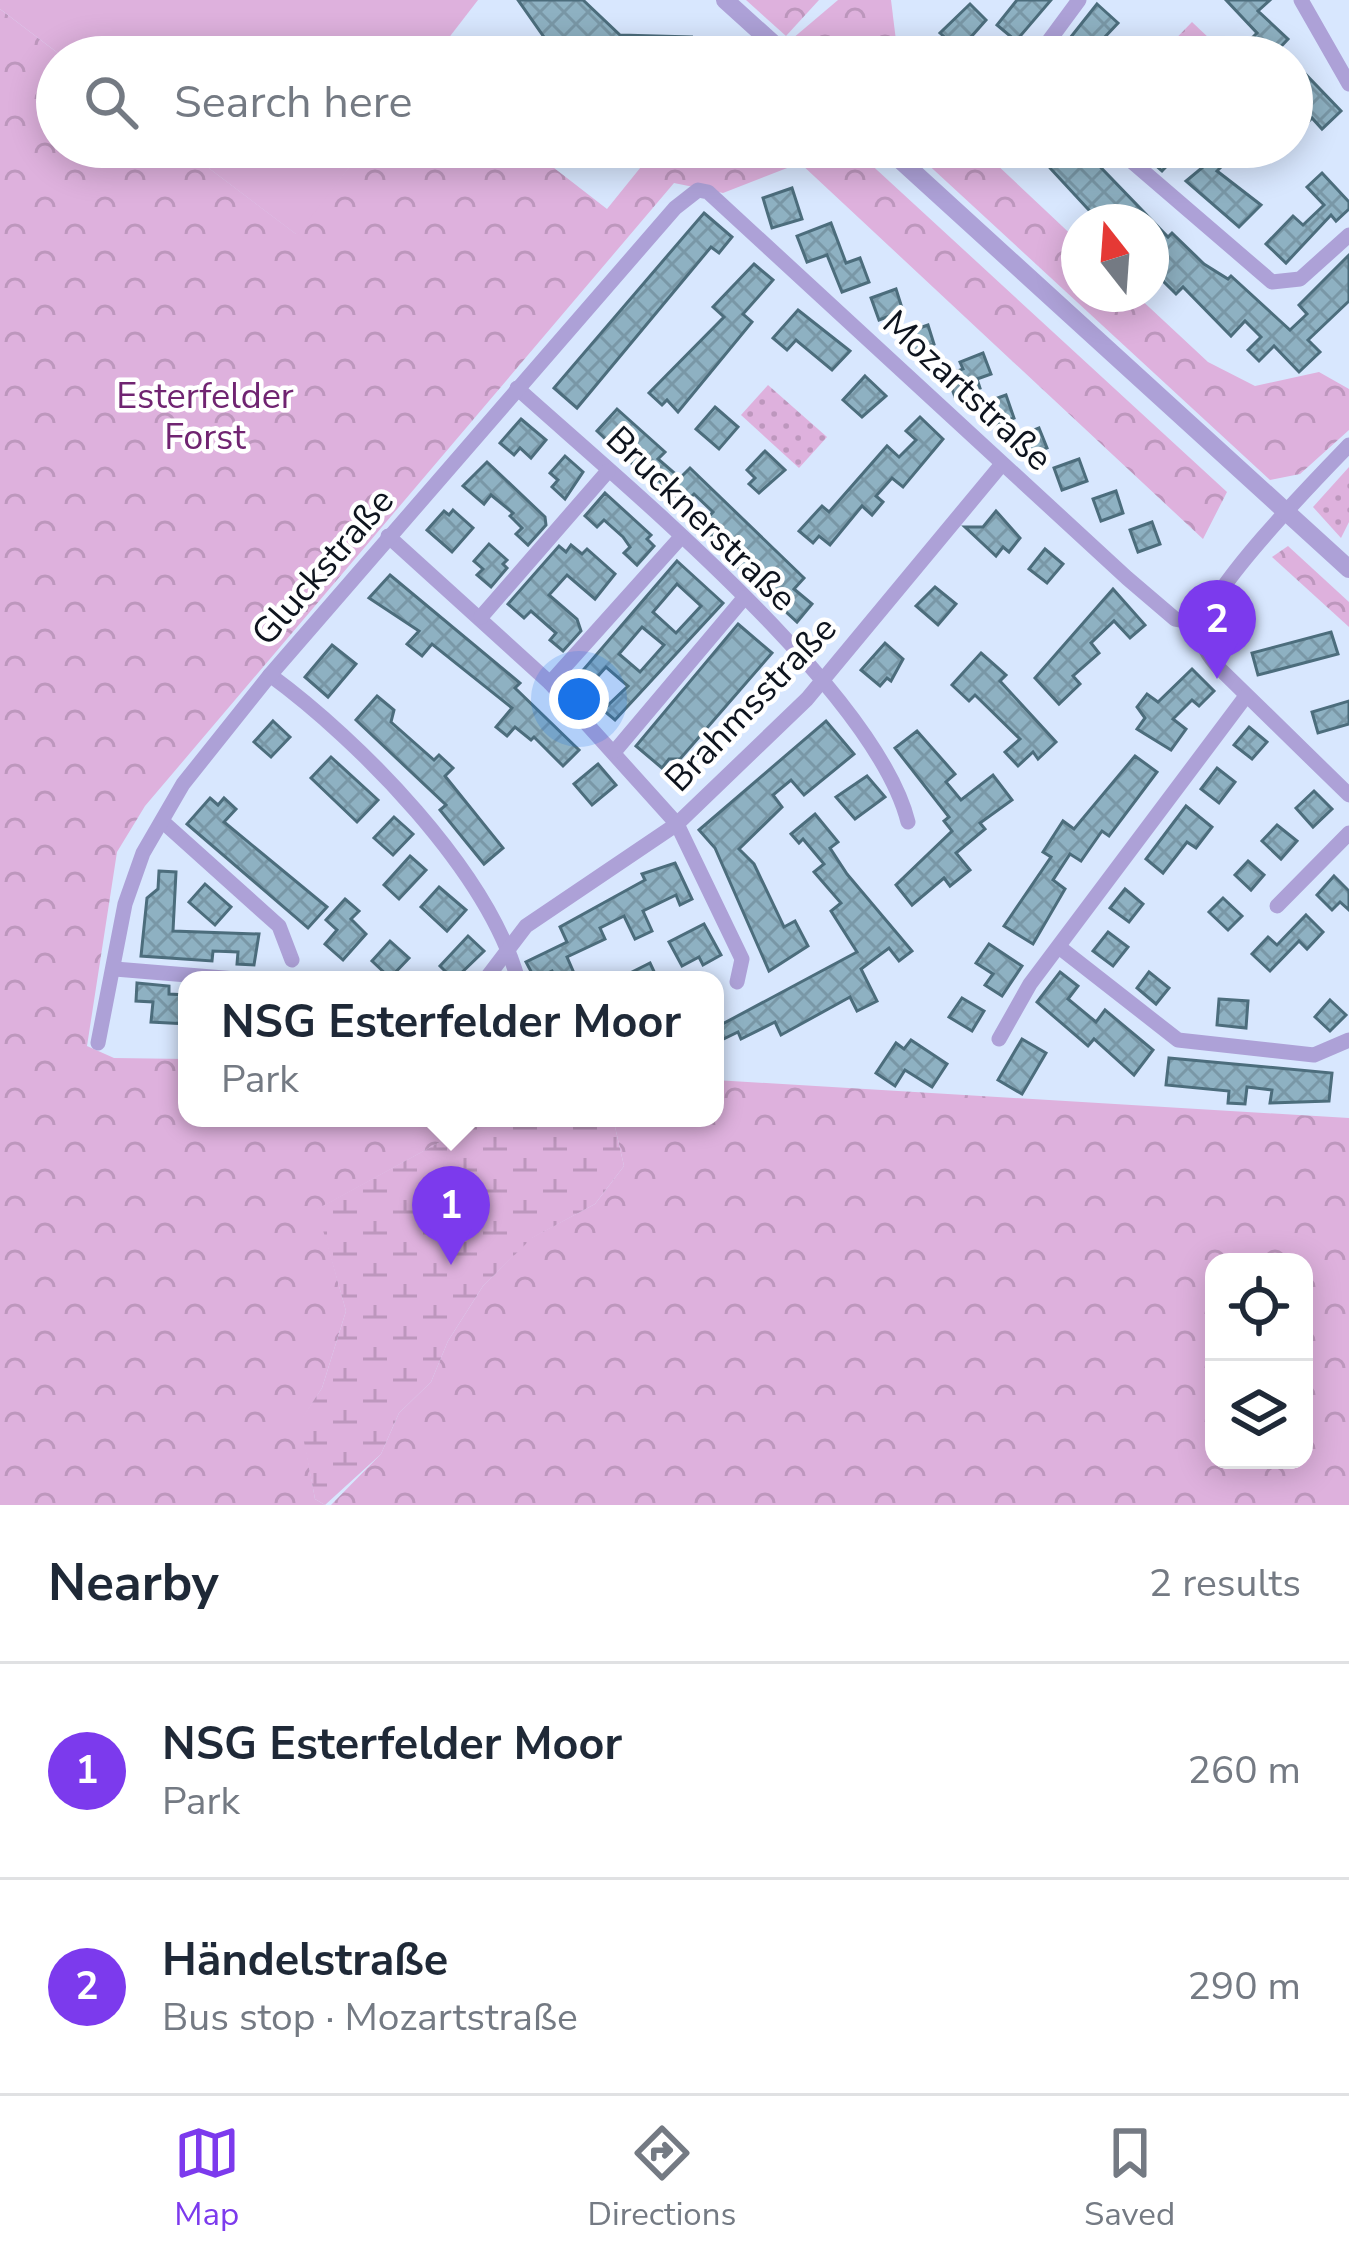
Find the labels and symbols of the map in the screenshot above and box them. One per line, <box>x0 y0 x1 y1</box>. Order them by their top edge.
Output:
north arrow <box>1061 204 1169 312</box>
street label: Mozartstraße <box>872 300 1062 482</box>
park label: Esterfelder Forst <box>116 372 294 462</box>
street label: Brucknerstraße <box>595 416 807 622</box>
street label: Gluckstraße <box>241 478 405 656</box>
pin: 2 <box>1178 580 1256 679</box>
street label: Brahmsstraße <box>654 605 848 803</box>
your location <box>549 669 609 729</box>
pin: 1 <box>412 1166 490 1265</box>

